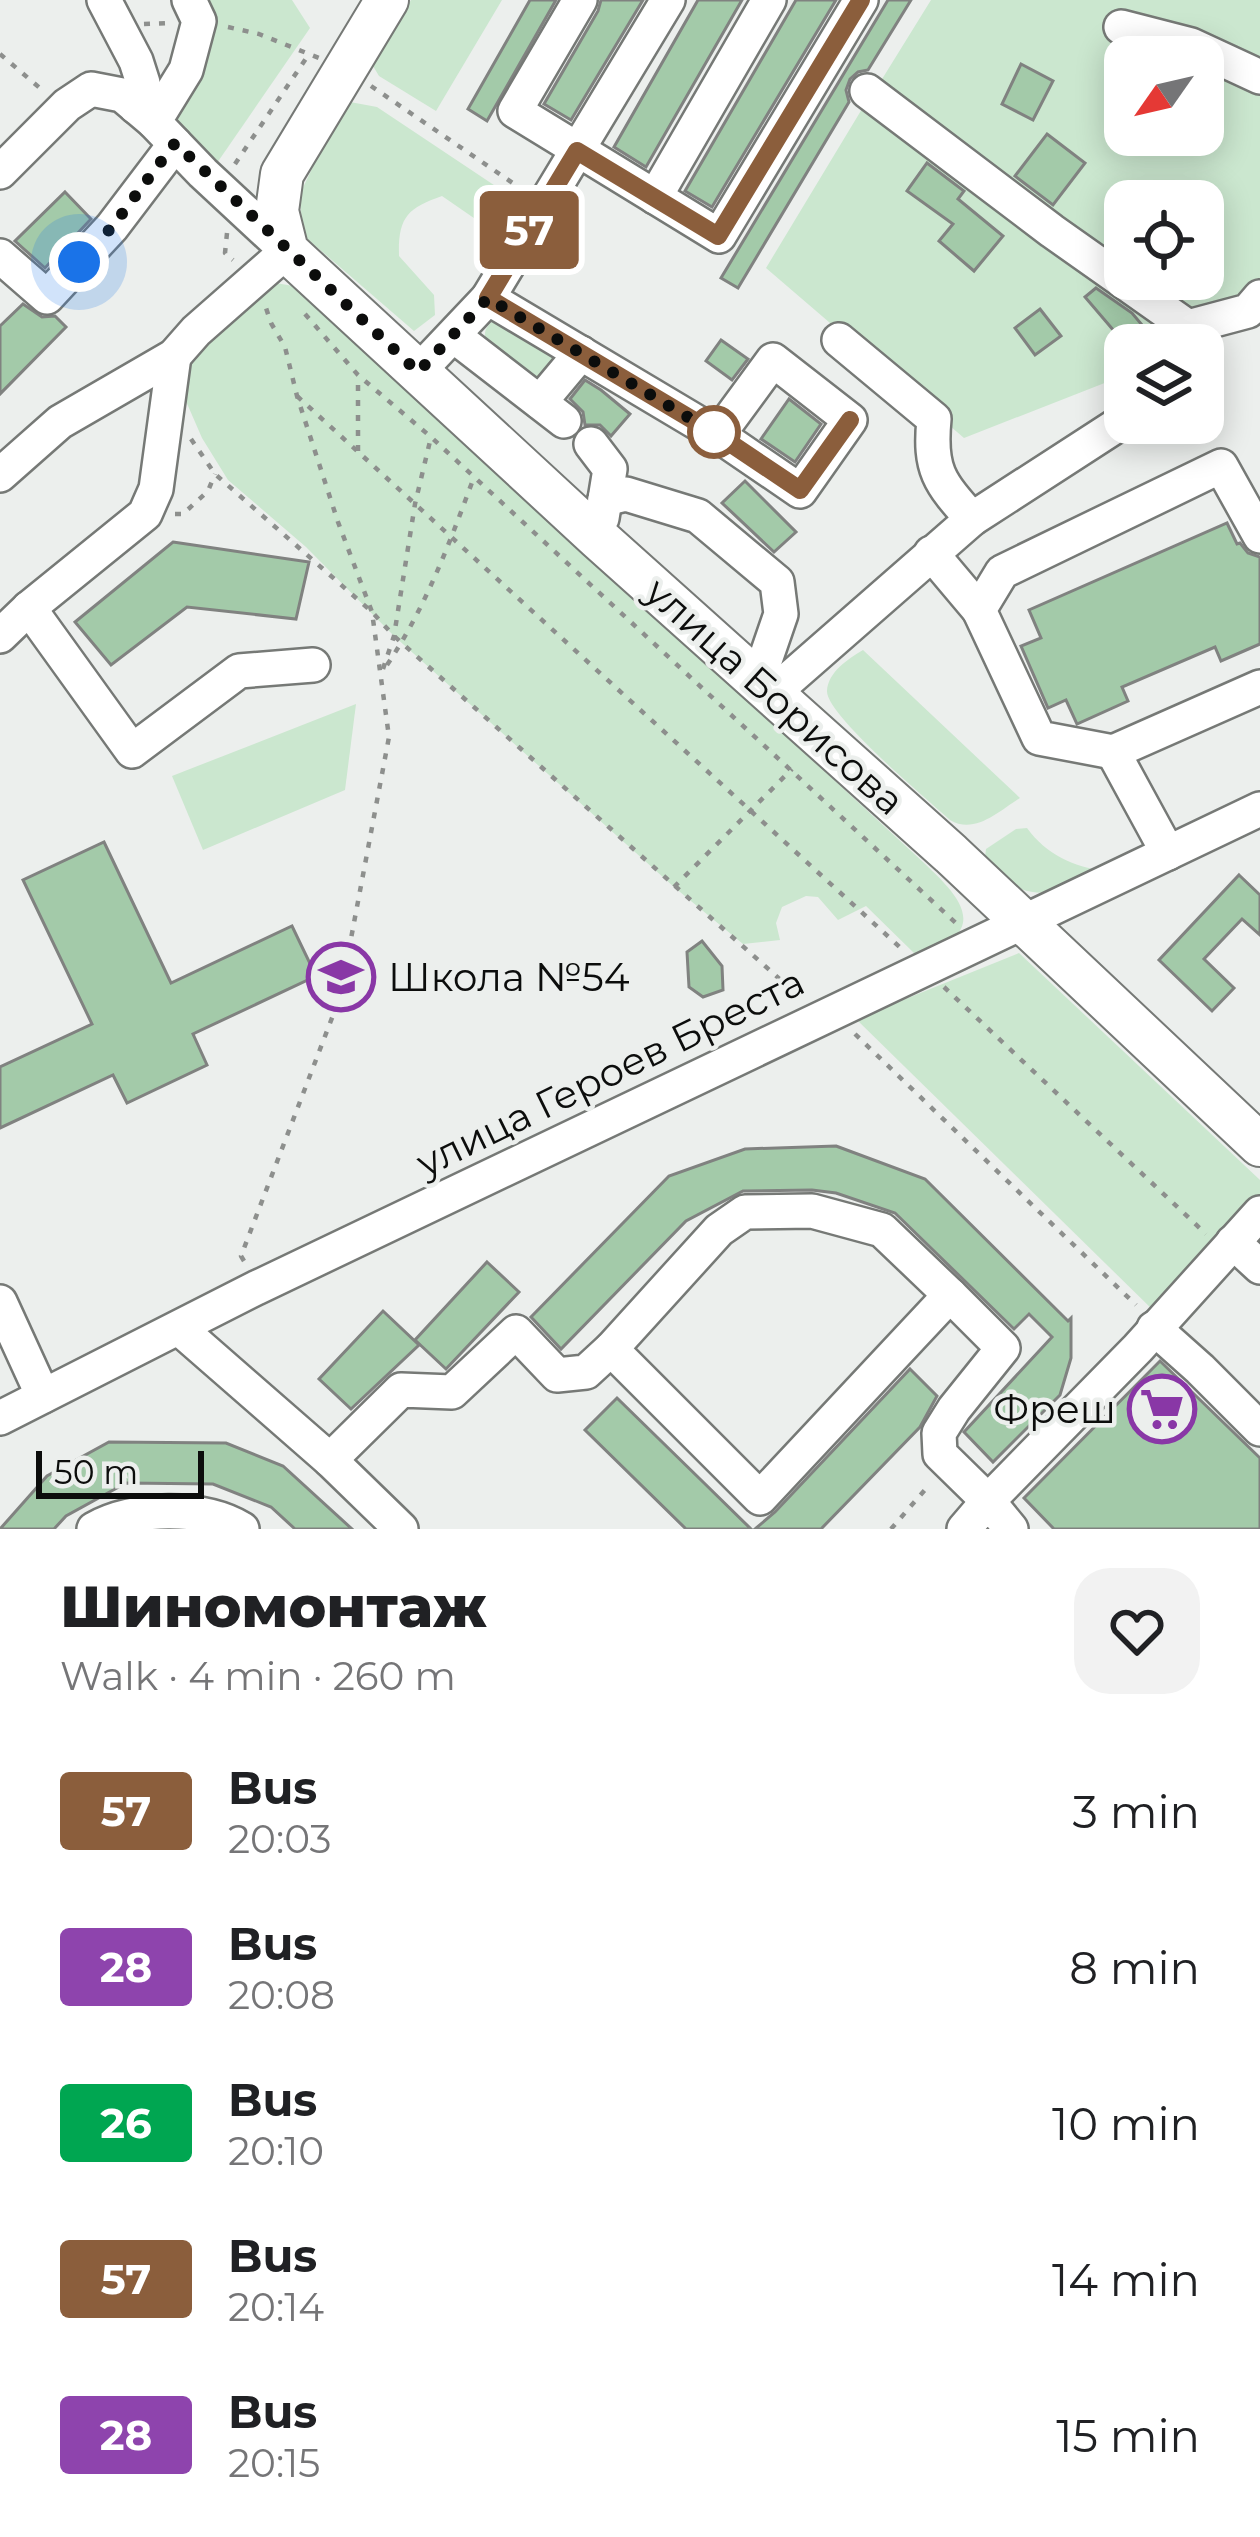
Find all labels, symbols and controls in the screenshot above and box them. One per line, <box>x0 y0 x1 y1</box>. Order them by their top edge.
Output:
north arrow <box>1104 36 1224 156</box>
map controls <box>1104 36 1224 444</box>
button: locate <box>1104 180 1224 300</box>
line badge: 57 <box>475 191 583 269</box>
text: 57 <box>504 204 554 256</box>
your location <box>49 232 109 292</box>
button: layers <box>1104 324 1224 444</box>
unlabelled marker <box>689 407 739 457</box>
street label: улица Борисова <box>635 567 914 825</box>
school or university icon: Школа №54 <box>306 942 376 1012</box>
place label: Школа №54 <box>388 953 630 1001</box>
street label: улица Героев Бреста <box>407 957 812 1187</box>
supermarket icon: Фреш <box>1127 1374 1197 1444</box>
place label: Фреш <box>993 1385 1116 1433</box>
scale bar <box>36 1445 204 1498</box>
text: 50 m <box>54 1452 138 1492</box>
button: heart <box>1074 1568 1200 1694</box>
text: Шиномонтаж <box>60 1572 487 1641</box>
text: Walk · 4 min · 260 m <box>60 1652 456 1700</box>
text: Bus <box>228 1760 317 1815</box>
text: 3 min <box>1073 1784 1200 1839</box>
text: 57 <box>101 1785 151 1837</box>
text: 20:03 <box>228 1815 332 1863</box>
text: Bus <box>228 1916 317 1971</box>
text: 8 min <box>1069 1940 1200 1995</box>
text: 28 <box>100 1941 152 1993</box>
text: 20:08 <box>228 1971 335 2019</box>
text: Bus <box>228 2072 317 2127</box>
text: 10 min <box>1052 2096 1200 2151</box>
text: 26 <box>100 2097 152 2149</box>
text: 20:10 <box>228 2127 324 2175</box>
text: Bus <box>228 2228 317 2283</box>
text: 14 min <box>1052 2252 1200 2307</box>
text: 57 <box>101 2253 151 2305</box>
text: 20:14 <box>228 2283 324 2331</box>
text: Bus <box>228 2384 317 2439</box>
text: 15 min <box>1056 2408 1200 2463</box>
text: 28 <box>100 2409 152 2461</box>
text: 20:15 <box>228 2439 320 2487</box>

